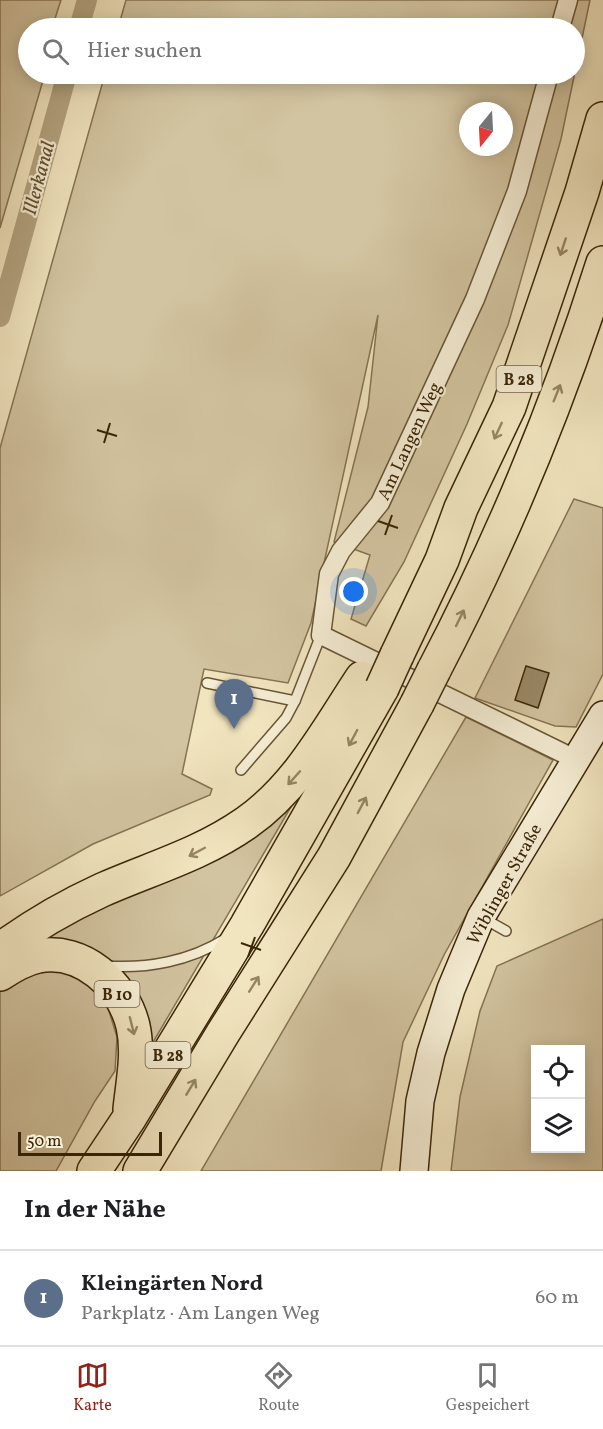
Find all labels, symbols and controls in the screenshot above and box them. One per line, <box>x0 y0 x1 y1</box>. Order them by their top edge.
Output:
search box <box>18 18 585 84</box>
icon: search <box>39 35 72 68</box>
text: Hier suchen <box>87 36 202 67</box>
north arrow <box>459 102 513 156</box>
water label: Illerkanal <box>17 138 63 219</box>
one-way arrow <box>557 237 568 256</box>
road number: B 28 <box>496 366 542 392</box>
street label: Am Langen Weg <box>372 378 449 505</box>
one-way arrow <box>552 385 563 403</box>
one-way arrow <box>491 421 503 439</box>
your location <box>339 577 368 606</box>
one-way arrow <box>455 609 467 627</box>
pin: 1 <box>214 680 254 729</box>
one-way arrow <box>347 729 358 747</box>
one-way arrow <box>287 771 301 786</box>
one-way arrow <box>356 797 368 814</box>
street label: Wiblinger Straße <box>462 820 549 950</box>
one-way arrow <box>189 846 207 858</box>
one-way arrow <box>249 976 261 993</box>
road number: B 10 <box>94 981 140 1007</box>
one-way arrow <box>126 1016 138 1035</box>
road number: B 28 <box>146 1042 190 1068</box>
map controls <box>531 1045 585 1153</box>
button: locate <box>531 1045 585 1099</box>
one-way arrow <box>185 1079 197 1096</box>
button: layers <box>531 1099 585 1153</box>
scale bar <box>18 1129 162 1156</box>
text: 50 m <box>27 1131 61 1153</box>
text: In der Nähe <box>24 1192 166 1228</box>
text: Kleingärten Nord <box>81 1269 263 1300</box>
text: 1 <box>39 1284 48 1312</box>
text: 60 m <box>535 1284 579 1312</box>
text: Parkplatz · Am Langen Weg <box>81 1300 320 1328</box>
tab: Karte <box>73 1359 112 1417</box>
tab: Route <box>258 1359 299 1417</box>
tab: Gespeichert <box>446 1359 530 1417</box>

